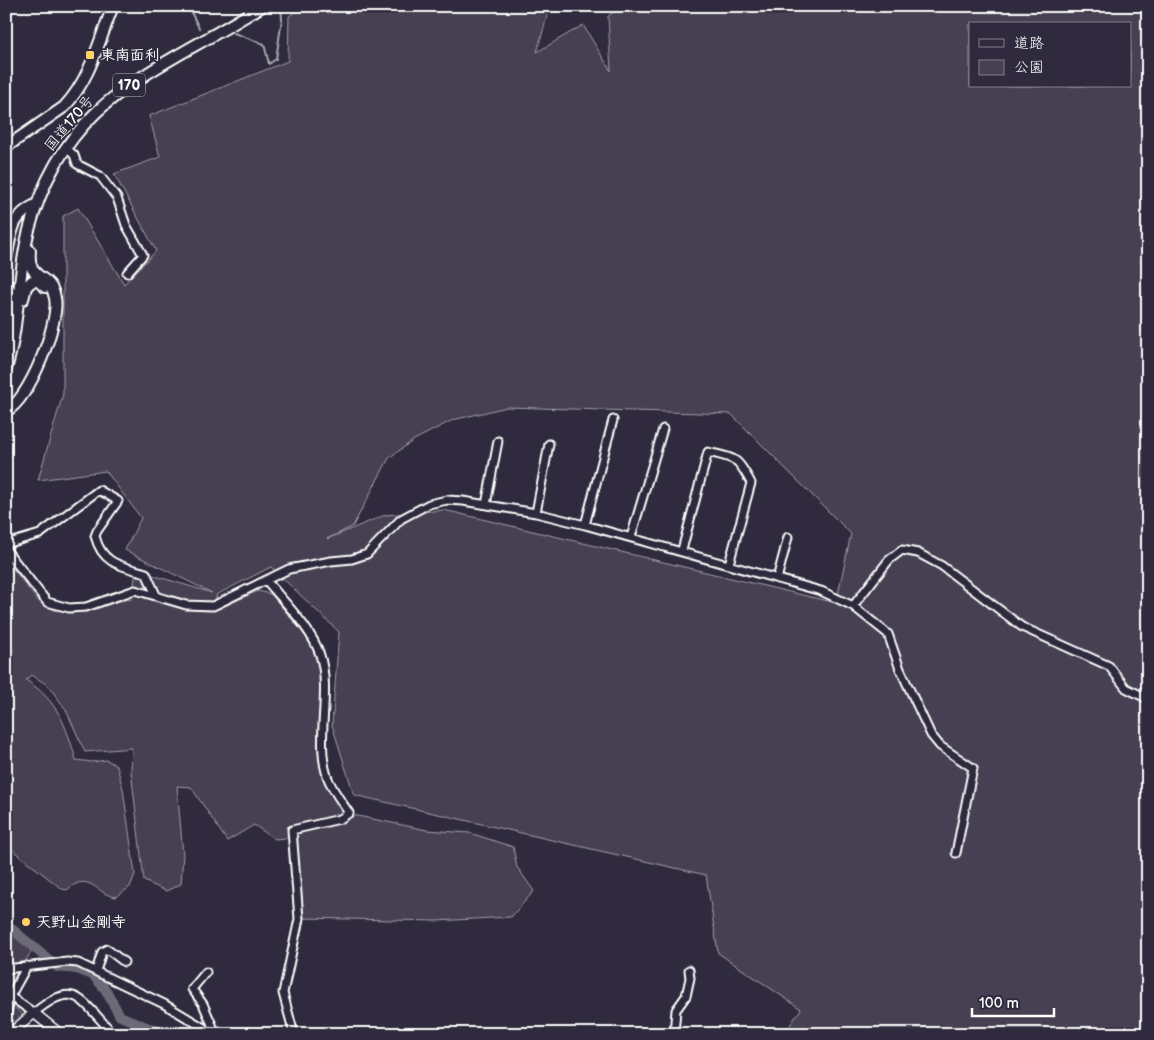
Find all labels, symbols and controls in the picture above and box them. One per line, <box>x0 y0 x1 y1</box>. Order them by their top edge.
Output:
legend <box>969 22 1132 88</box>
text: 道路 <box>1014 34 1044 53</box>
place label: 東南面利 <box>100 46 160 65</box>
marker: 東南面利 <box>84 49 96 61</box>
text: 公園 <box>1014 58 1044 77</box>
road number: 170 <box>113 74 145 96</box>
street label: 国道170号 <box>41 92 98 155</box>
place label: 天野山金剛寺 <box>36 913 126 932</box>
marker: 天野山金剛寺 <box>20 916 32 928</box>
scale bar <box>972 985 1054 1017</box>
text: 100 m <box>979 994 1019 1013</box>

